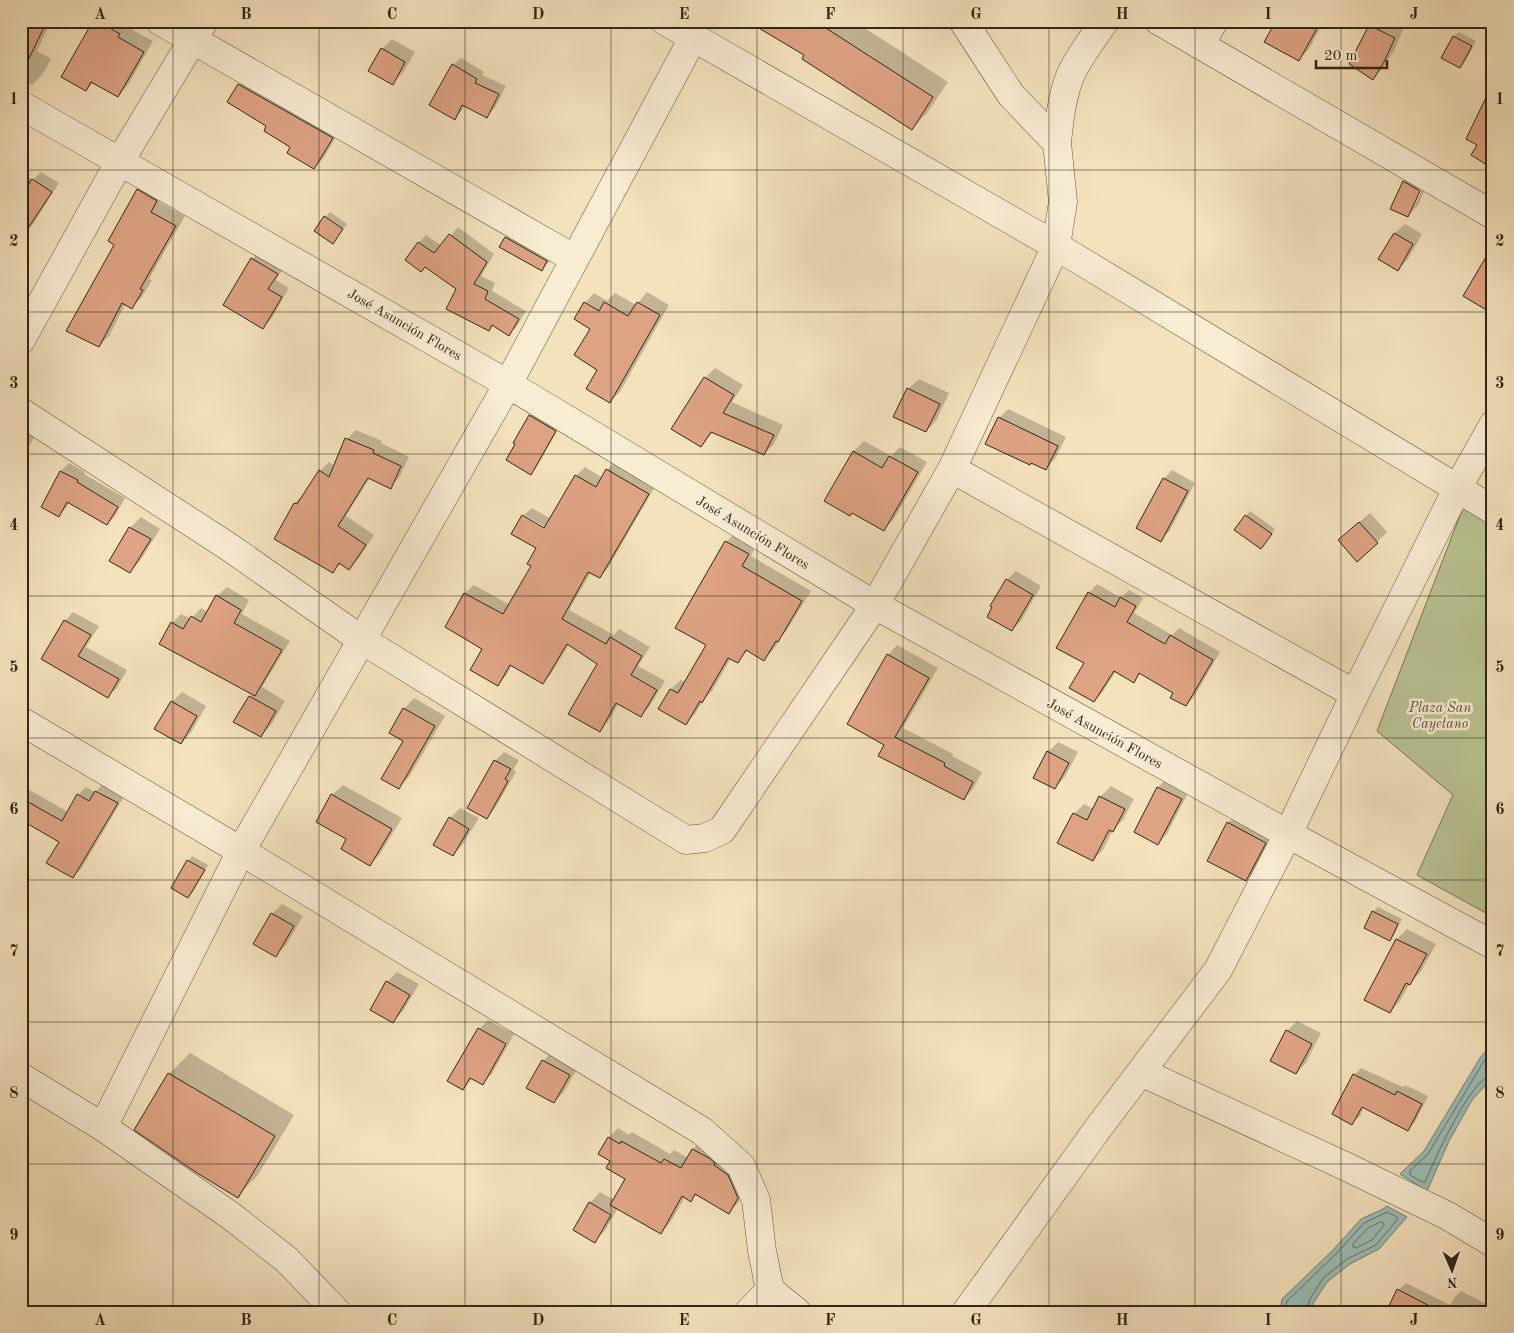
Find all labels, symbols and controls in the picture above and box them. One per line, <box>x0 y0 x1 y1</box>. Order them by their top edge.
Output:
text: A <box>94 7 106 23</box>
text: B <box>240 7 252 23</box>
text: C <box>387 7 397 23</box>
text: D <box>532 7 544 23</box>
text: E <box>678 7 690 23</box>
text: F <box>825 7 836 23</box>
text: G <box>970 7 982 23</box>
text: H <box>1115 7 1129 23</box>
text: I <box>1264 7 1272 23</box>
text: J <box>1410 7 1419 23</box>
scale bar <box>1316 38 1388 70</box>
text: 20 m <box>1324 49 1358 64</box>
text: 1 <box>9 92 19 108</box>
text: 1 <box>1495 92 1505 108</box>
text: 2 <box>9 234 19 250</box>
text: 2 <box>1495 234 1505 250</box>
street label: José Asunción Flores <box>345 286 464 363</box>
text: 3 <box>9 376 19 392</box>
text: 3 <box>1495 376 1505 392</box>
street label: José Asunción Flores <box>693 494 812 572</box>
text: 4 <box>9 518 19 534</box>
text: 4 <box>1495 518 1505 534</box>
text: 5 <box>9 660 19 676</box>
text: 5 <box>1495 660 1505 676</box>
street label: José Asunción Flores <box>1044 696 1165 771</box>
park label: Plaza San Cayetano <box>1408 701 1471 732</box>
text: 6 <box>9 802 19 818</box>
text: 6 <box>1495 802 1505 818</box>
text: 7 <box>9 944 19 960</box>
text: 7 <box>1495 944 1505 960</box>
text: 8 <box>9 1086 19 1102</box>
text: 8 <box>1495 1086 1505 1102</box>
text: 9 <box>9 1228 19 1244</box>
text: 9 <box>1495 1228 1505 1244</box>
north arrow <box>1426 1246 1476 1296</box>
text: N <box>1447 1275 1458 1289</box>
text: A <box>94 1313 106 1329</box>
text: B <box>240 1313 252 1329</box>
text: C <box>387 1313 397 1329</box>
text: D <box>532 1313 544 1329</box>
text: E <box>678 1313 690 1329</box>
text: F <box>825 1313 836 1329</box>
text: G <box>970 1313 982 1329</box>
text: H <box>1115 1313 1129 1329</box>
text: I <box>1264 1313 1272 1329</box>
text: J <box>1410 1313 1419 1329</box>

